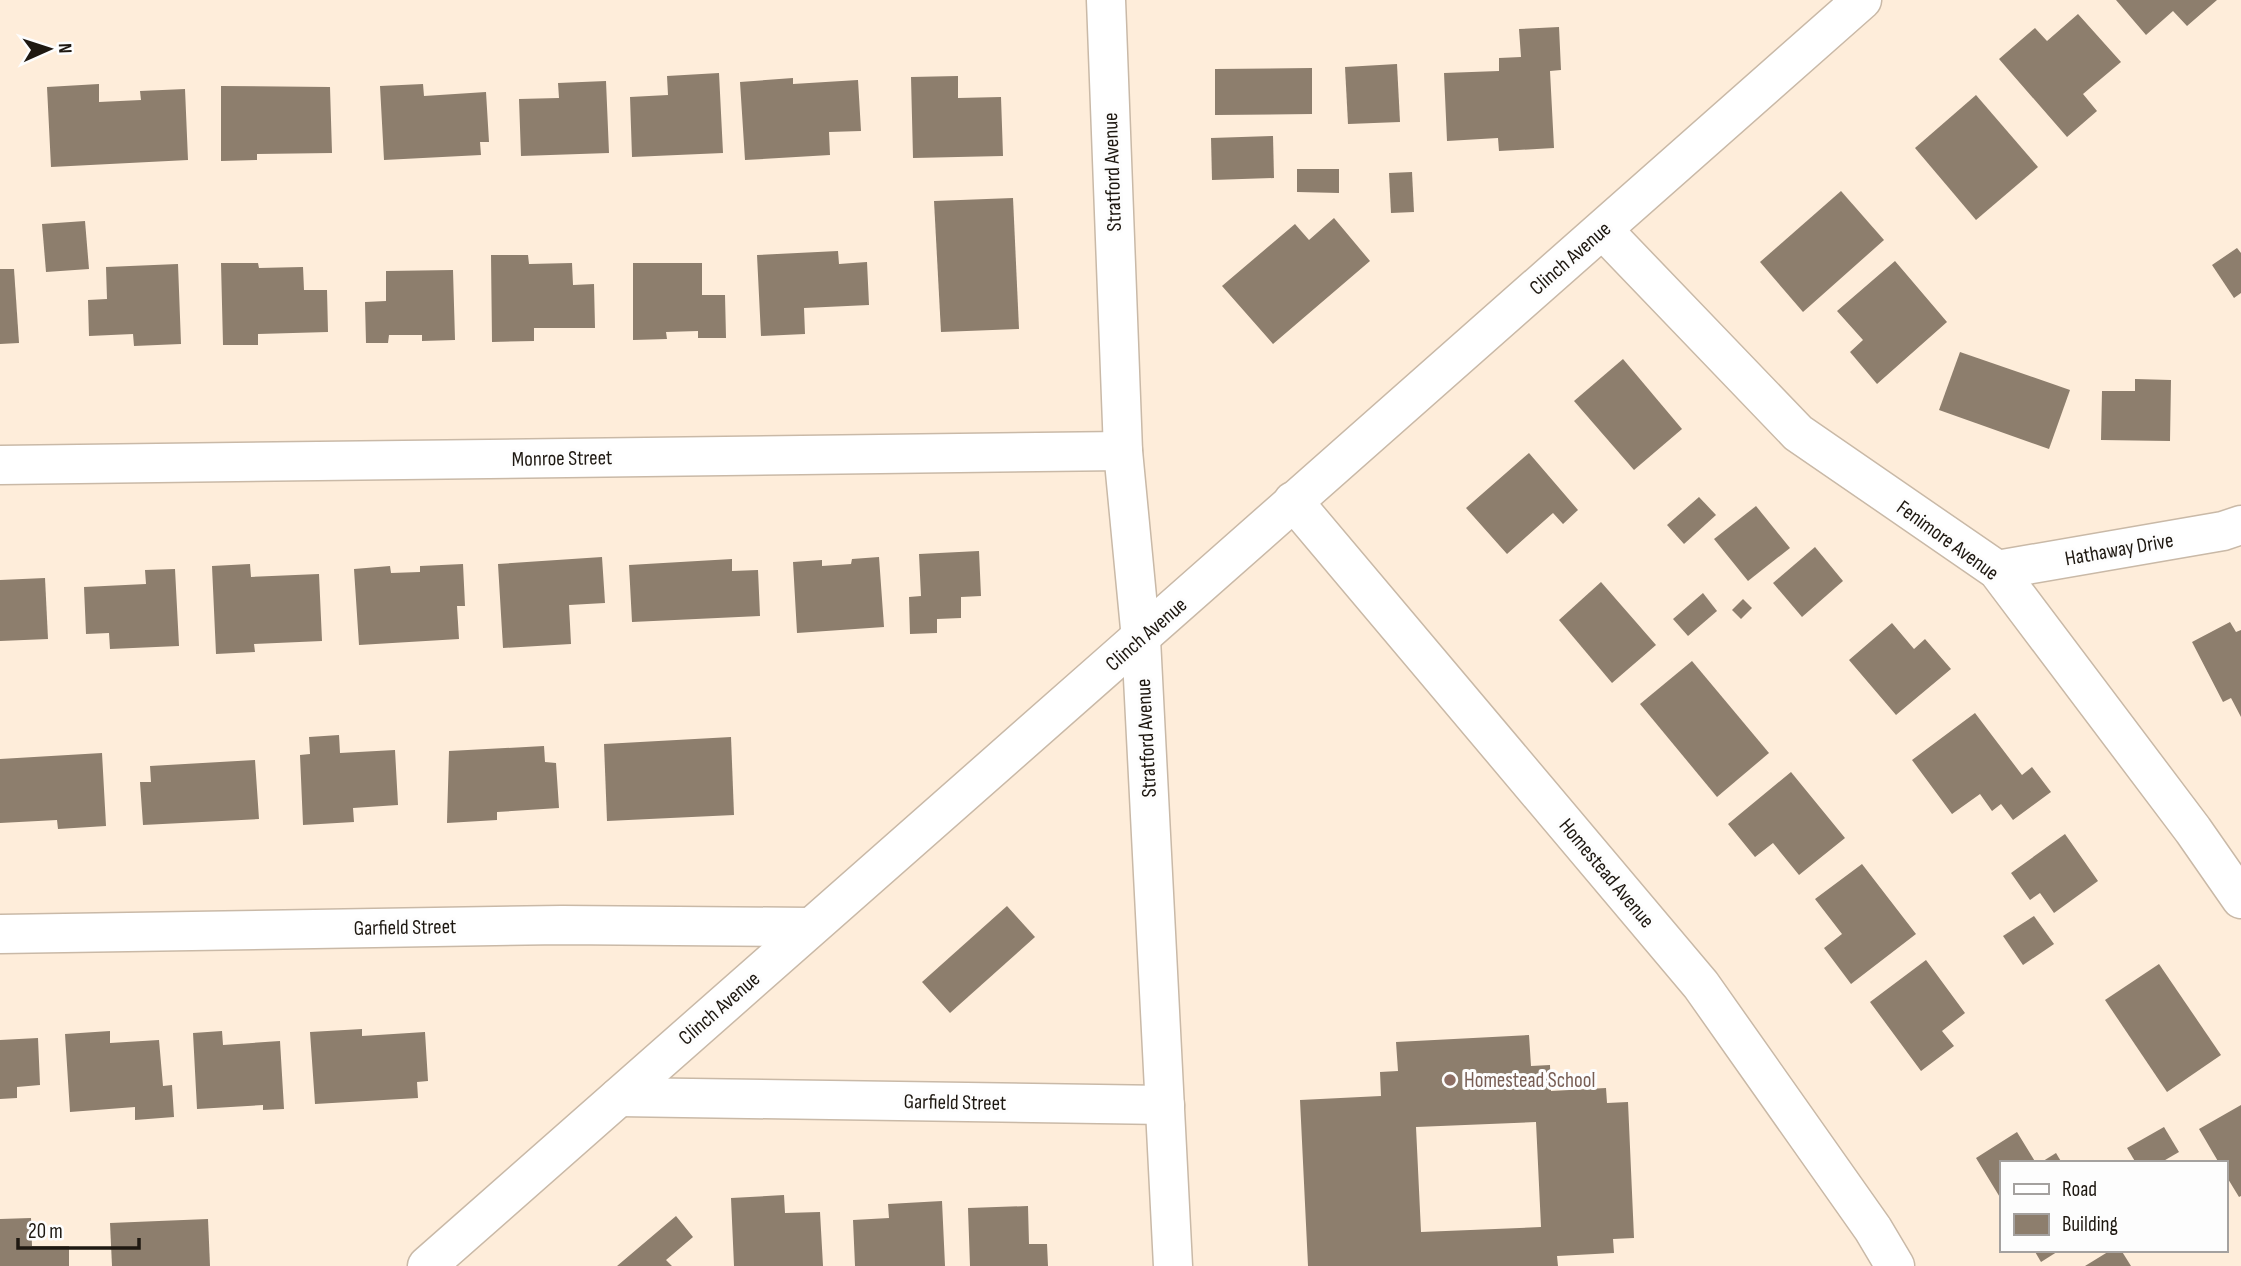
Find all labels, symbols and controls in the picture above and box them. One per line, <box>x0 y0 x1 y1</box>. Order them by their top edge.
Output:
north arrow <box>14 14 84 84</box>
text: N <box>53 43 76 54</box>
street label: Stratford Avenue <box>1098 112 1127 232</box>
street label: Clinch Avenue <box>1525 216 1616 300</box>
street label: Monroe Street <box>511 445 613 472</box>
street label: Fenimore Avenue <box>1892 495 2004 586</box>
street label: Hathaway Drive <box>2063 528 2175 571</box>
street label: Clinch Avenue <box>1101 592 1192 676</box>
street label: Stratford Avenue <box>1131 678 1162 798</box>
street label: Homestead Avenue <box>1554 814 1660 933</box>
street label: Garfield Street <box>353 914 457 941</box>
street label: Clinch Avenue <box>674 966 765 1050</box>
place label: Homestead School <box>1464 1068 1595 1093</box>
marker: Homestead School <box>1442 1072 1458 1088</box>
street label: Garfield Street <box>903 1089 1007 1116</box>
legend <box>2000 1161 2227 1252</box>
text: Road <box>2062 1177 2097 1202</box>
scale bar <box>18 1206 138 1250</box>
text: Building <box>2062 1212 2118 1237</box>
text: 20 m <box>28 1219 63 1244</box>

